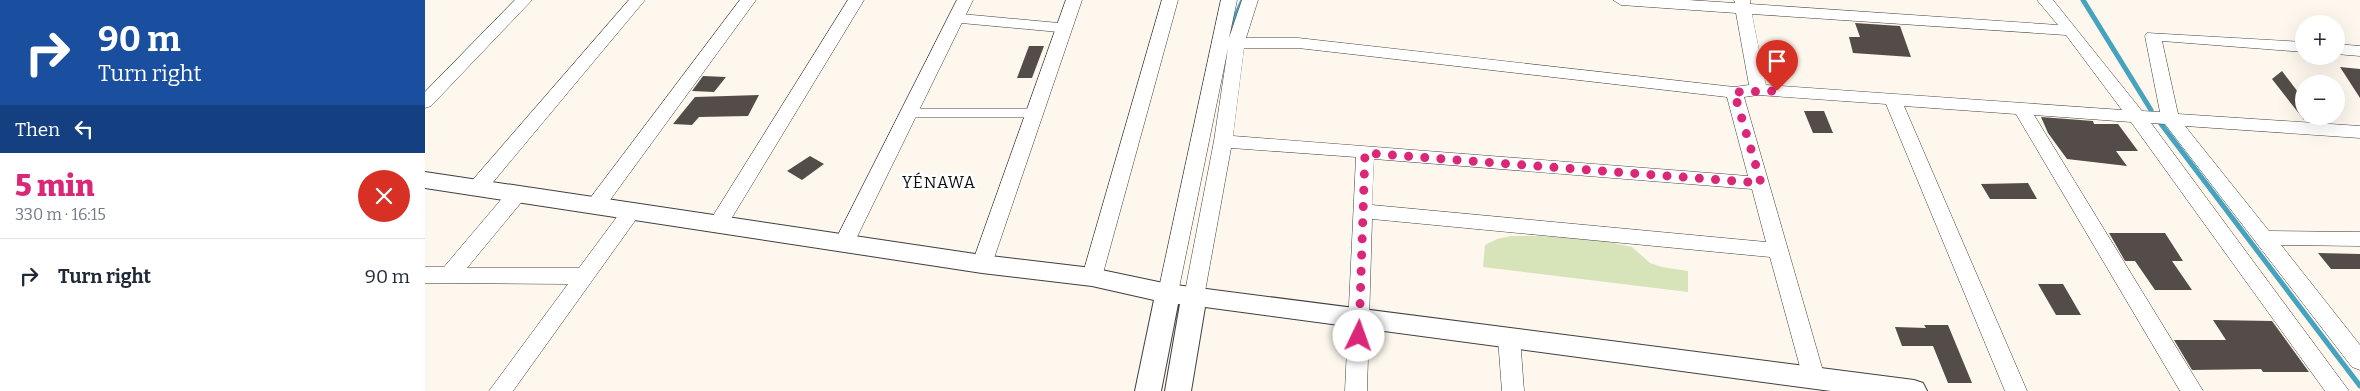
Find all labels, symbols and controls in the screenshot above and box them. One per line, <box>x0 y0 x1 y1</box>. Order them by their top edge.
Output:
map controls <box>2295 15 2345 125</box>
button: + <box>2295 15 2345 65</box>
text: 90 m <box>98 18 181 60</box>
icon: right <box>15 20 80 85</box>
pin <box>1756 40 1798 91</box>
icon: arrive <box>1763 47 1791 75</box>
text: Turn right <box>98 60 201 87</box>
button: − <box>2295 75 2345 125</box>
icon: left <box>70 115 98 143</box>
text: Then <box>15 118 60 141</box>
text: 5 min <box>15 168 95 204</box>
button: close <box>358 170 410 222</box>
district label: YÉNAWA <box>902 172 976 192</box>
text: 330 m · 16:15 <box>15 205 106 224</box>
icon: right <box>15 262 43 290</box>
text: Turn right <box>58 265 151 288</box>
text: 90 m <box>365 265 410 288</box>
position arrow <box>1332 309 1384 361</box>

